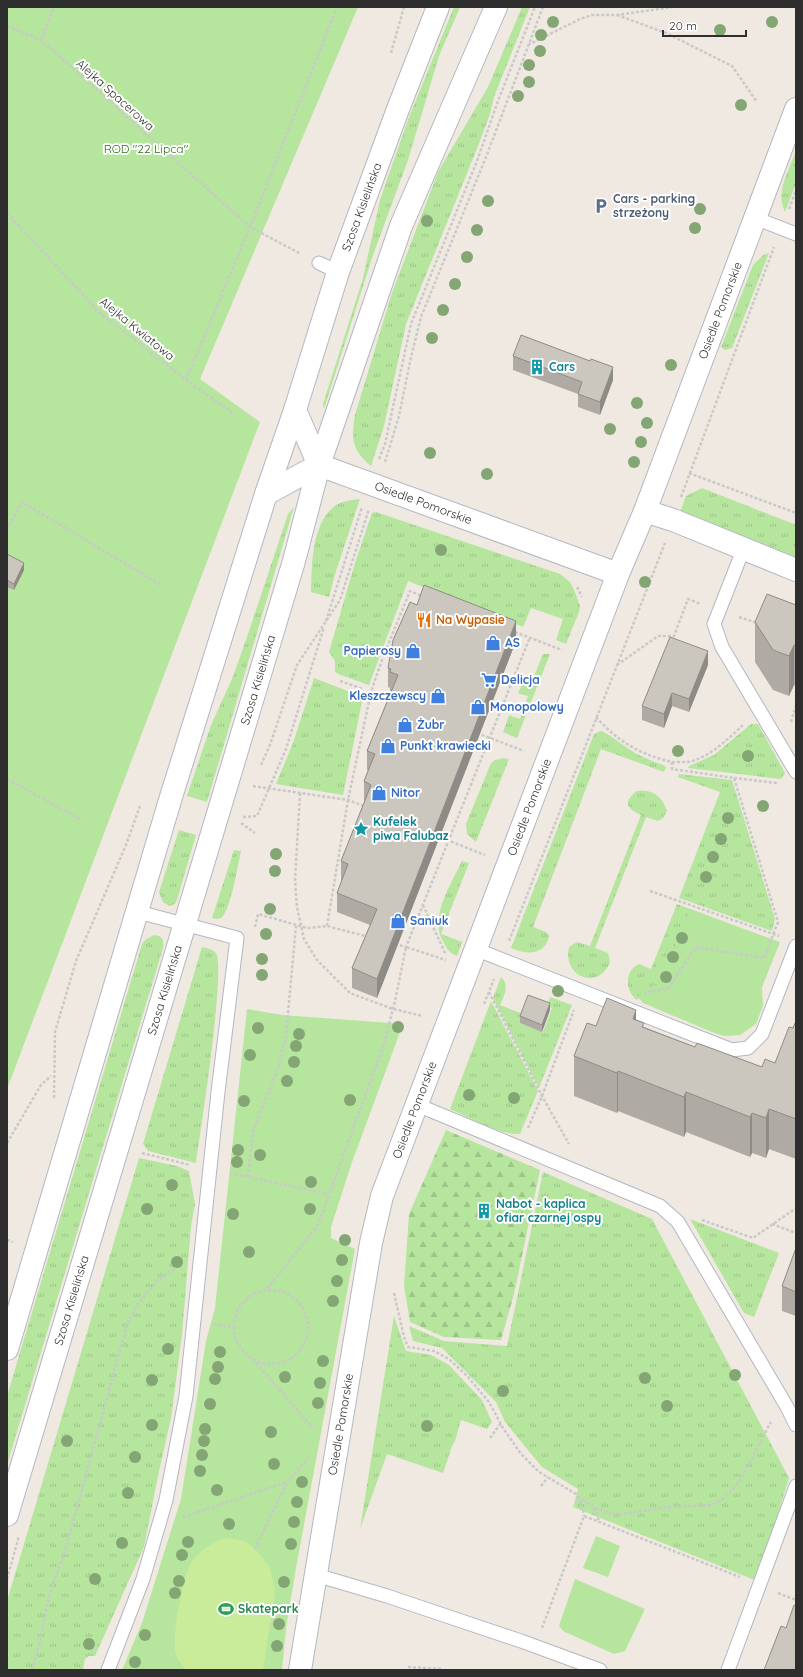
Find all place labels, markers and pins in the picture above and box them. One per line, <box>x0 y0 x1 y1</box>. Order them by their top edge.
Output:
place label: Cars - parking strzeżony <box>613 191 695 220</box>
parking icon: Cars - parking strzeżony <box>592 197 610 215</box>
building icon: Cars <box>528 358 546 376</box>
place label: Cars <box>549 359 575 374</box>
restaurant icon: Na Wypasie <box>415 611 433 629</box>
place label: Na Wypasie <box>436 612 505 627</box>
shop icon: AS <box>484 634 502 652</box>
place label: AS <box>505 635 520 650</box>
shop icon: Papierosy <box>404 642 422 660</box>
place label: Papierosy <box>344 643 401 658</box>
supermarket icon: Delicja <box>480 671 498 689</box>
place label: Delicja <box>501 672 540 687</box>
shop icon: Kleszczewscy <box>429 687 447 705</box>
place label: Kleszczewscy <box>349 688 426 703</box>
shop icon: Monopolowy <box>469 698 487 716</box>
place label: Monopolowy <box>490 699 564 714</box>
shop icon: Żubr <box>396 716 414 734</box>
place label: Żubr <box>417 717 445 732</box>
shop icon: Punkt krawiecki <box>379 737 397 755</box>
place label: Punkt krawiecki <box>400 738 491 753</box>
shop icon: Nitor <box>370 784 388 802</box>
place label: Nitor <box>391 785 420 800</box>
place label: Kufelek piwa Falubaz <box>373 814 449 843</box>
place icon: Kufelek piwa Falubaz <box>352 820 370 838</box>
shop icon: Saniuk <box>389 912 407 930</box>
place label: Saniuk <box>410 913 449 928</box>
place label: Nabot - kaplica ofiar czarnej ospy <box>496 1196 601 1225</box>
building icon: Nabot - kaplica ofiar czarnej ospy <box>475 1202 493 1220</box>
sports icon: Skatepark <box>217 1600 235 1618</box>
place label: Skatepark <box>238 1601 299 1616</box>

